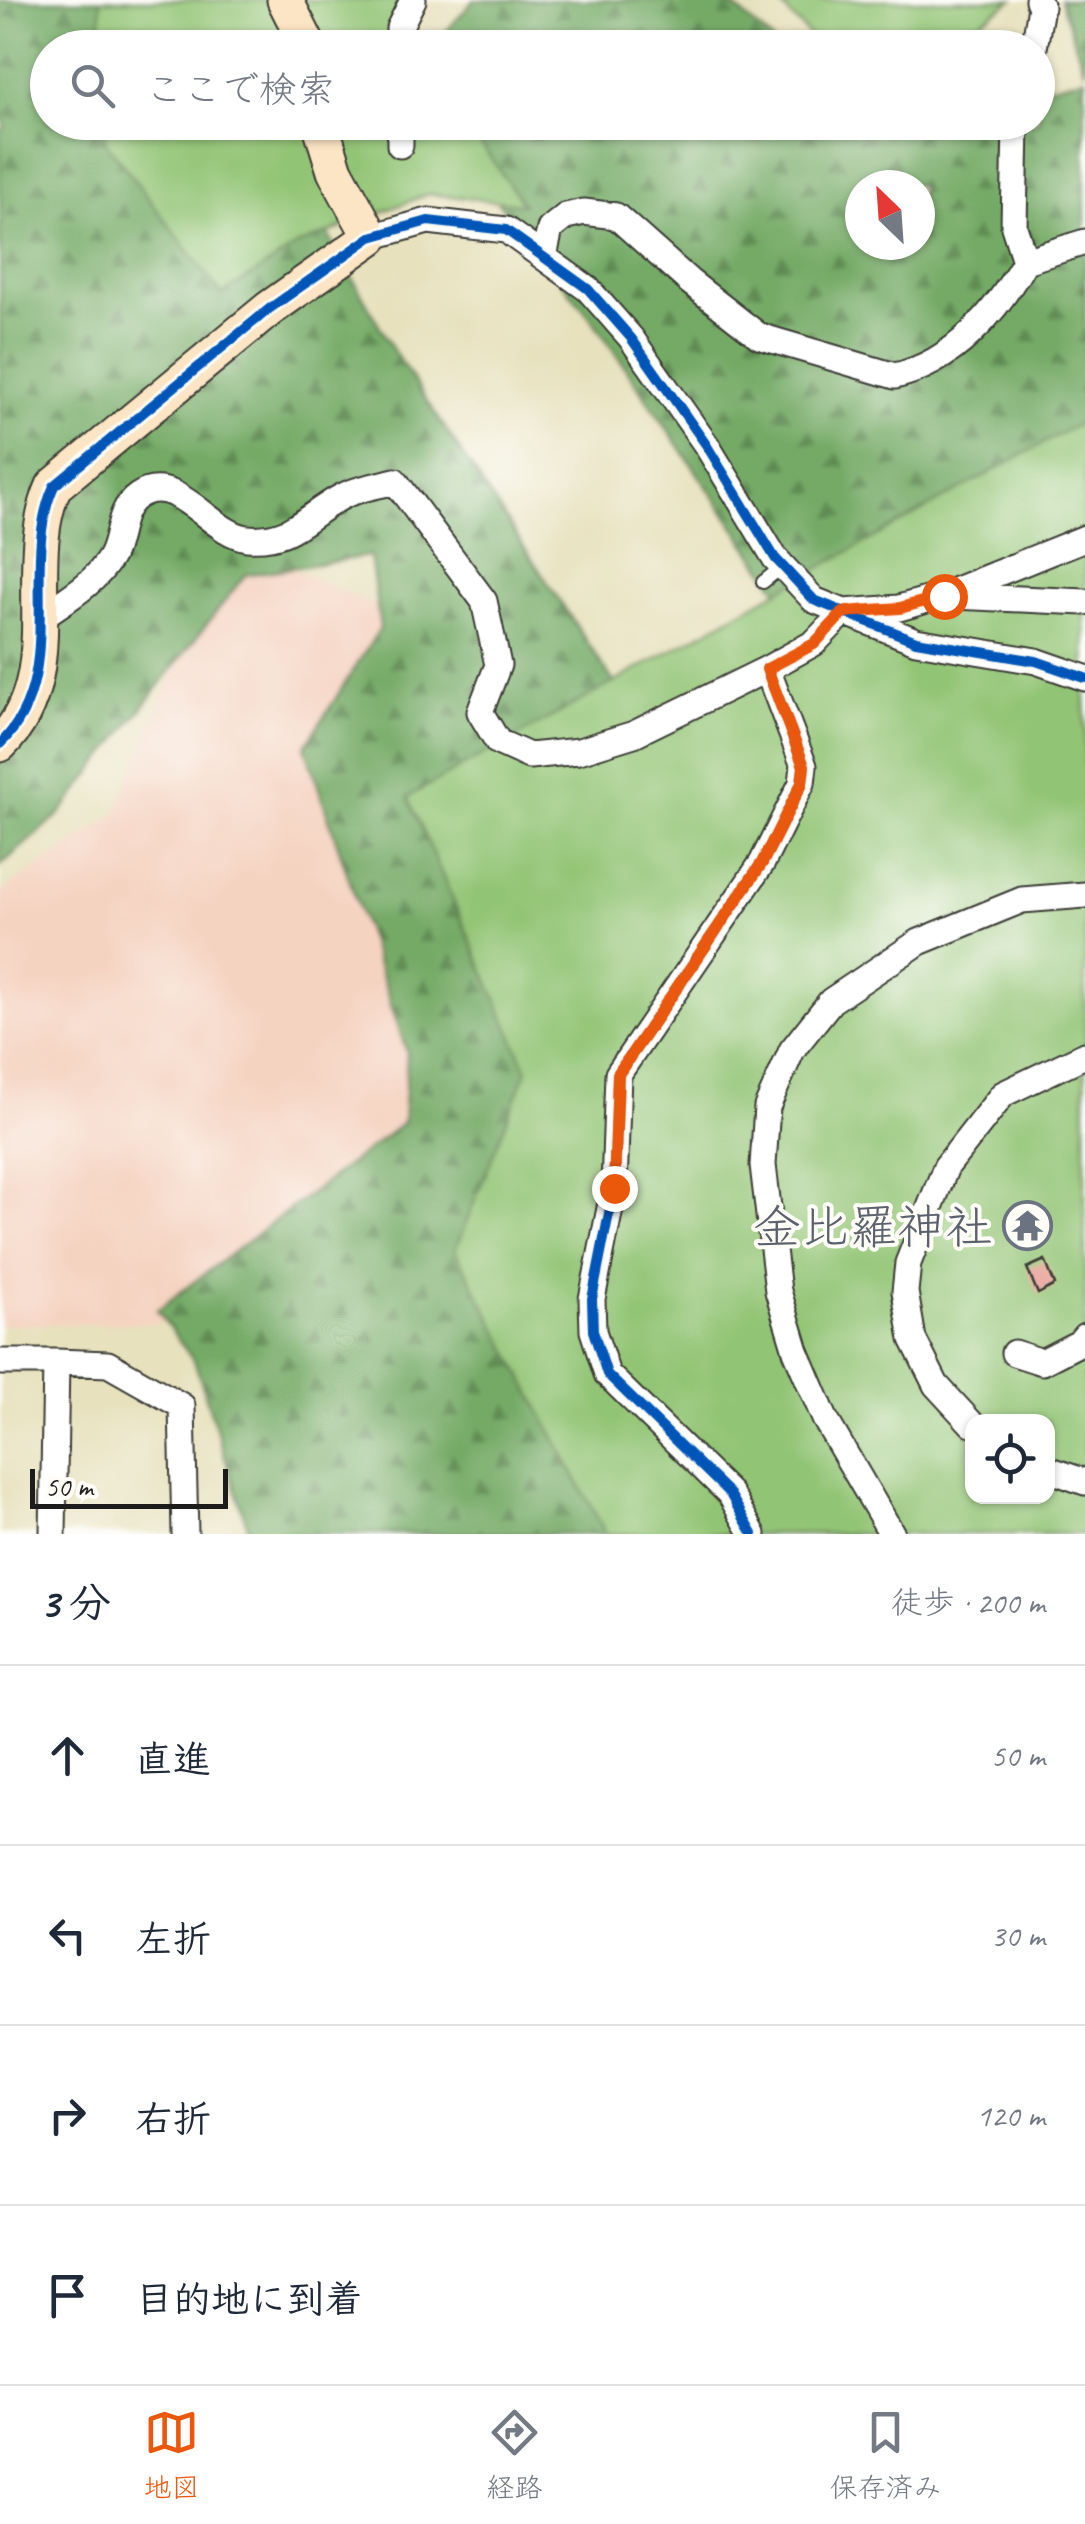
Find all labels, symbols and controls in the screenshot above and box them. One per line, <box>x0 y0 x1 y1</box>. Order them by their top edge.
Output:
search box <box>30 30 1055 140</box>
icon: search <box>65 58 120 113</box>
text: ここで検索 <box>145 66 335 113</box>
north arrow <box>845 170 935 260</box>
route start <box>922 574 968 620</box>
route end <box>592 1166 638 1212</box>
place label: 金比羅神社 <box>753 1197 993 1257</box>
temple icon: 金比羅神社 <box>1002 1200 1054 1252</box>
map controls <box>965 1414 1055 1504</box>
button: locate <box>965 1414 1055 1504</box>
scale bar <box>30 1464 228 1508</box>
text: 50 m <box>45 1469 93 1504</box>
text: 3 分 <box>40 1577 111 1630</box>
text: 徒歩 · 200 m <box>891 1582 1045 1623</box>
icon: ahead <box>40 1728 95 1783</box>
text: 50 m <box>991 1735 1045 1776</box>
text: 直進 <box>135 1736 211 1783</box>
icon: left <box>40 1908 95 1963</box>
text: 30 m <box>991 1915 1045 1956</box>
text: 左折 <box>135 1916 211 1963</box>
icon: right <box>40 2088 95 2143</box>
text: 120 m <box>976 2095 1045 2136</box>
text: 右折 <box>135 2096 211 2143</box>
icon: arrive <box>40 2268 95 2323</box>
text: 目的地に到着 <box>135 2276 363 2323</box>
tab: 地図 <box>143 2405 200 2505</box>
tab: 経路 <box>486 2405 543 2505</box>
tab: 保存済み <box>829 2405 942 2505</box>

